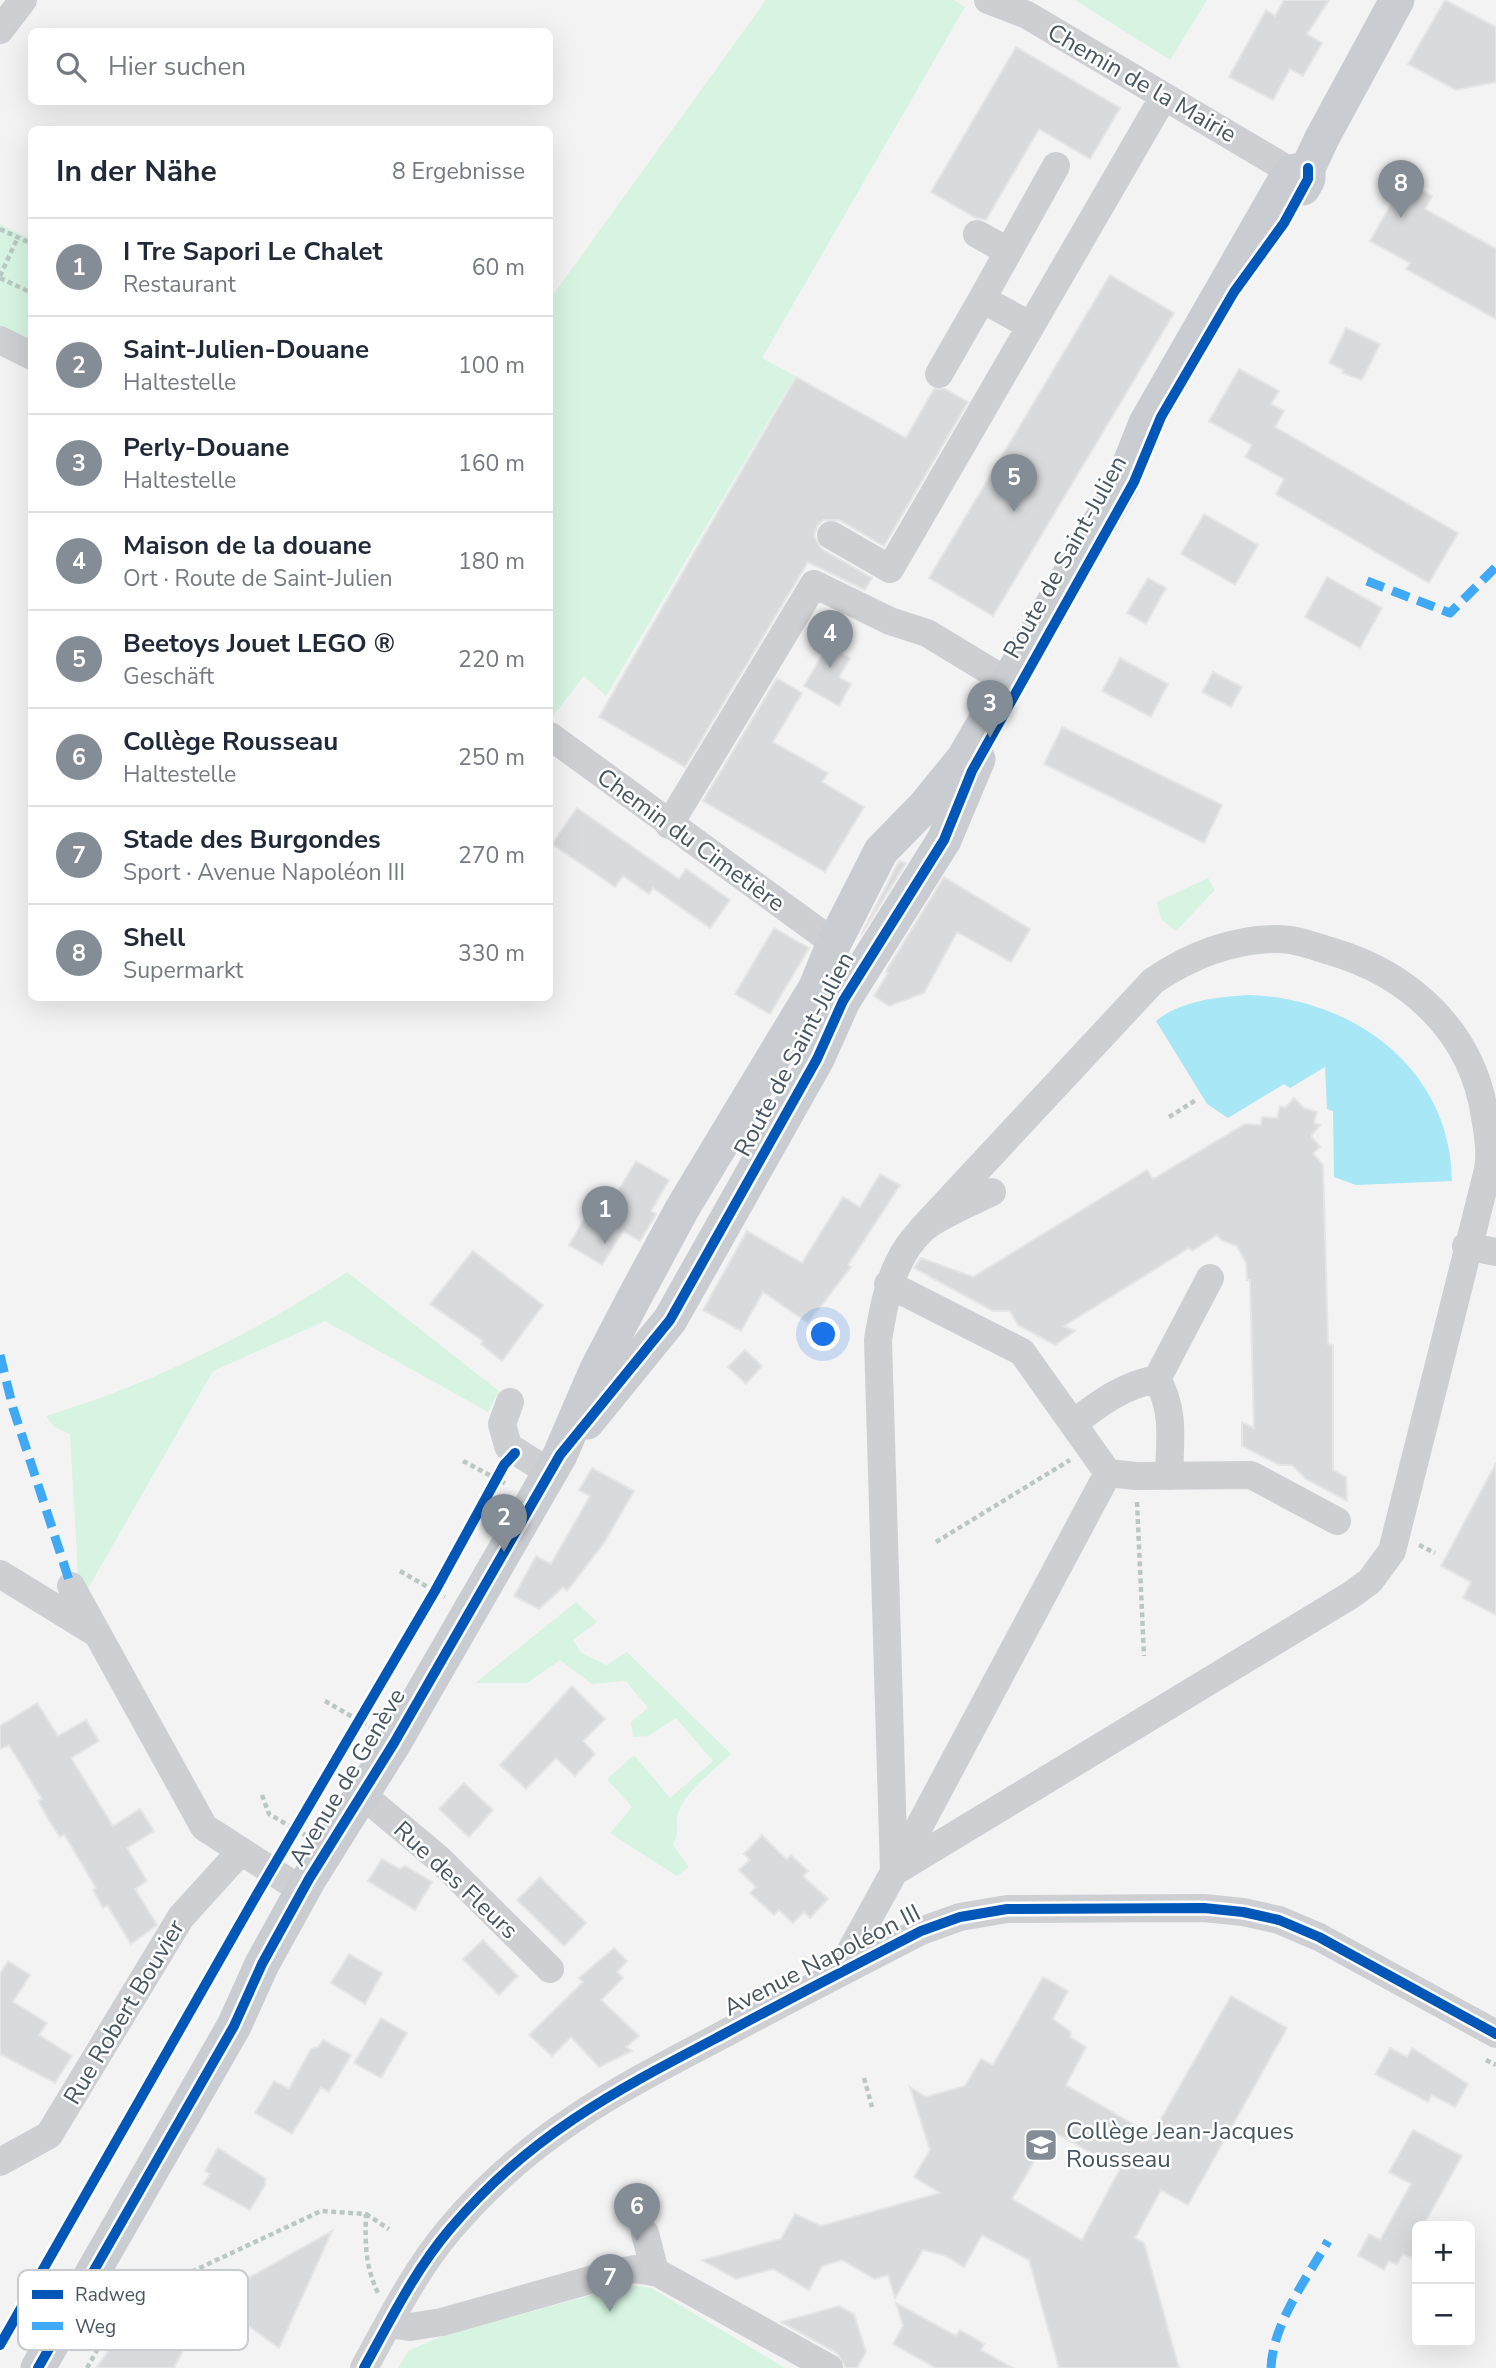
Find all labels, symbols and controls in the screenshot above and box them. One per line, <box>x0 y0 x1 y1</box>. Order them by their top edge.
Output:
street label: Chemin de la Mairie <box>1042 16 1242 150</box>
search box <box>28 28 553 105</box>
icon: search <box>52 48 90 86</box>
text: Hier suchen <box>108 49 246 84</box>
text: In der Nähe <box>56 151 217 192</box>
text: 8 Ergebnisse <box>392 156 525 187</box>
pin: 8 <box>1378 160 1424 218</box>
text: I Tre Sapori Le Chalet <box>123 234 382 269</box>
text: 1 <box>72 252 86 283</box>
text: 60 m <box>472 252 525 283</box>
text: Restaurant <box>123 269 236 300</box>
text: Saint-Julien-Douane <box>123 332 369 367</box>
text: 2 <box>72 350 86 381</box>
text: 100 m <box>458 350 525 381</box>
text: Haltestelle <box>123 367 236 398</box>
text: Perly-Douane <box>123 430 289 465</box>
text: 3 <box>72 448 86 479</box>
text: 160 m <box>458 448 525 479</box>
street label: Route de Saint-Julien <box>996 450 1134 664</box>
pin: 5 <box>991 454 1037 512</box>
text: Haltestelle <box>123 465 236 496</box>
text: Maison de la douane <box>123 528 372 563</box>
text: 4 <box>72 546 86 577</box>
text: 180 m <box>458 546 525 577</box>
text: Ort · Route de Saint-Julien <box>123 563 393 594</box>
pin: 4 <box>807 610 853 668</box>
text: Beetoys Jouet LEGO ® <box>123 626 395 661</box>
text: 5 <box>72 644 86 675</box>
text: 220 m <box>458 644 525 675</box>
text: Geschäft <box>123 661 214 692</box>
pin: 3 <box>967 680 1013 738</box>
text: Collège Rousseau <box>123 724 338 759</box>
text: 6 <box>72 742 86 773</box>
text: 250 m <box>458 742 525 773</box>
text: Haltestelle <box>123 759 236 790</box>
street label: Chemin du Cimetière <box>591 761 791 919</box>
text: Stade des Burgondes <box>123 822 381 857</box>
text: 7 <box>72 840 86 871</box>
text: 270 m <box>458 840 525 871</box>
text: Sport · Avenue Napoléon III <box>123 857 405 888</box>
text: Shell <box>123 920 185 955</box>
text: 8 <box>72 938 86 969</box>
text: 330 m <box>458 938 525 969</box>
street label: Route de Saint-Julien <box>726 946 862 1162</box>
text: Supermarkt <box>123 955 243 986</box>
pin: 1 <box>582 1186 628 1244</box>
your location <box>806 1317 840 1351</box>
pin: 2 <box>481 1494 527 1552</box>
street label: Avenue de Genève <box>281 1682 413 1872</box>
street label: Rue des Fleurs <box>387 1814 525 1946</box>
street label: Avenue Napoléon III <box>718 1896 926 2024</box>
street label: Rue Robert Bouvier <box>56 1913 192 2110</box>
place label: Collège Jean-Jacques Rousseau <box>1066 2115 1294 2175</box>
school or university icon: Collège Jean-Jacques Rousseau <box>1022 2126 1060 2164</box>
pin: 6 <box>614 2183 660 2241</box>
map controls <box>1412 2221 1475 2347</box>
button: + <box>1412 2221 1475 2284</box>
pin: 7 <box>587 2254 633 2312</box>
legend <box>18 2270 248 2350</box>
text: Radweg <box>75 2282 146 2308</box>
button: − <box>1412 2284 1475 2347</box>
text: Weg <box>75 2314 116 2340</box>

